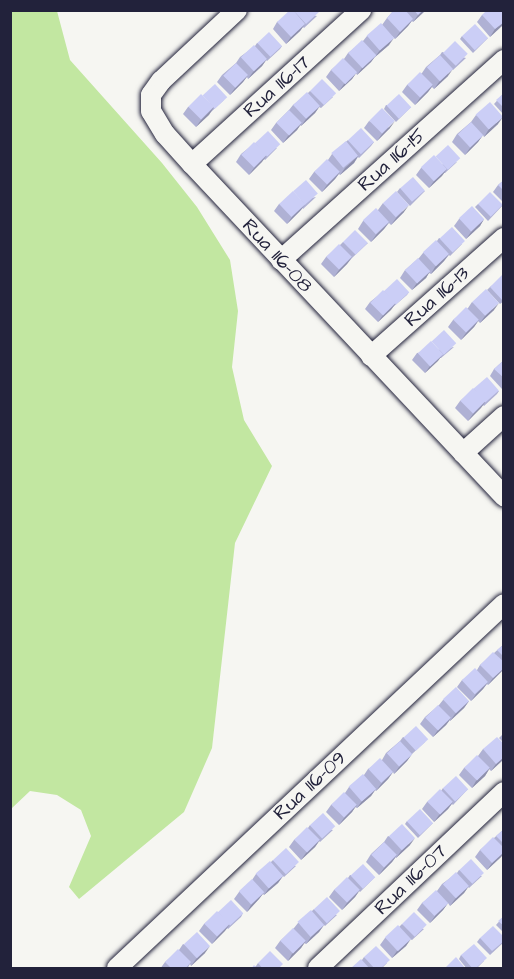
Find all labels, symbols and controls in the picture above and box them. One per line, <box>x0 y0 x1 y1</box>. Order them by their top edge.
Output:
street label: Rua 116-17 <box>239 51 315 123</box>
street label: Rua 116-15 <box>353 123 431 197</box>
street label: Rua 116-08 <box>237 214 317 298</box>
street label: Rua 116-13 <box>400 262 474 332</box>
street label: Rua 116-09 <box>269 746 351 826</box>
street label: Rua 116-07 <box>370 840 452 920</box>

